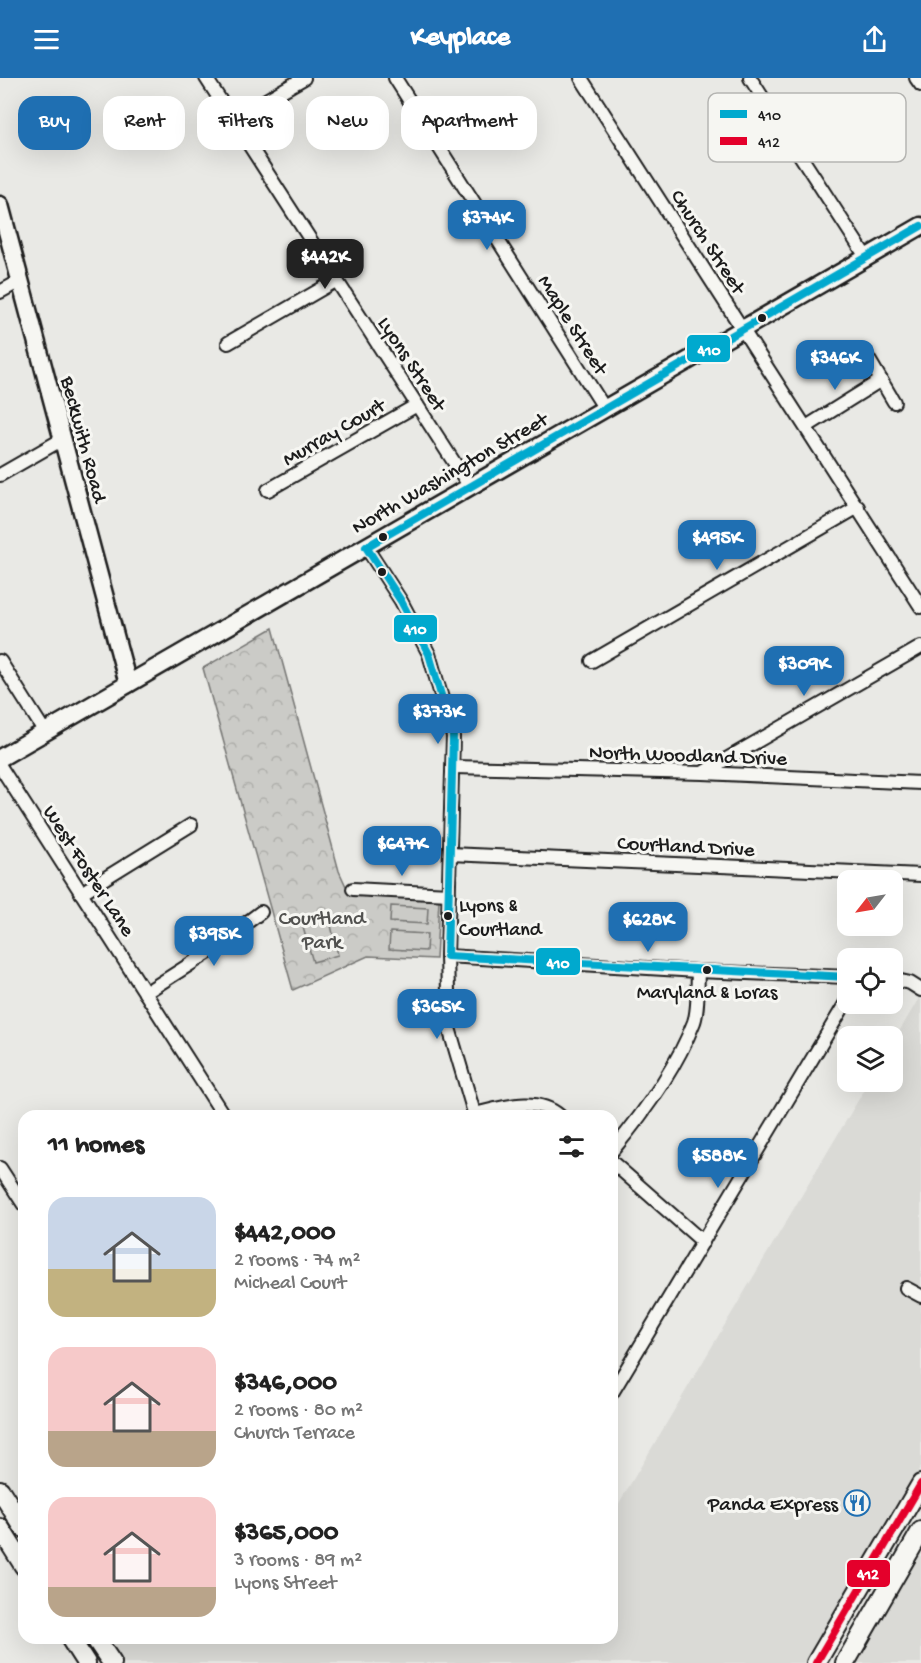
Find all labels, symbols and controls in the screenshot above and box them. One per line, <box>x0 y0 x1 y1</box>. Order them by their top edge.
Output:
icon: menu <box>30 23 63 56</box>
text: Keyplace <box>411 23 510 55</box>
icon: share <box>858 23 891 56</box>
legend <box>708 93 906 162</box>
chip: Buy <box>18 96 91 150</box>
chip: Rent <box>103 96 185 150</box>
chip: Filters <box>197 96 294 150</box>
chip: New <box>306 96 389 150</box>
chip: Apartment <box>401 96 537 150</box>
text: 410 <box>758 108 781 127</box>
text: 412 <box>758 135 780 154</box>
street label: Church Street <box>663 186 750 302</box>
pin: $374K <box>445 200 529 251</box>
text: $374K <box>462 208 512 231</box>
pin: $442K <box>283 239 367 290</box>
text: $442K <box>301 247 349 270</box>
street label: Maple Street <box>530 271 613 382</box>
unlabelled marker <box>756 312 768 324</box>
street label: Lyons Street <box>370 313 451 419</box>
line badge: 410 <box>686 334 731 363</box>
pin: $346K <box>793 340 877 391</box>
text: 410 <box>696 343 721 362</box>
text: $346K <box>810 348 860 371</box>
street label: Beckwith Road <box>53 373 111 507</box>
street label: Murray Court <box>279 393 393 473</box>
street label: North Washington Street <box>348 407 555 541</box>
pin: $495K <box>675 520 759 571</box>
text: $495K <box>692 528 742 551</box>
unlabelled marker <box>377 531 389 543</box>
unlabelled marker <box>376 566 388 578</box>
line badge: 410 <box>393 614 438 643</box>
text: 410 <box>402 622 427 641</box>
pin: $309K <box>762 646 846 697</box>
text: $309K <box>778 654 830 677</box>
pin: $373K <box>396 694 480 745</box>
text: $373K <box>412 702 464 725</box>
street label: North Woodland Drive <box>588 742 788 773</box>
street label: West Foster Lane <box>35 802 139 943</box>
pin: $647K <box>360 826 444 877</box>
street label: Courtland Drive <box>617 832 756 865</box>
text: $647K <box>377 834 427 857</box>
north arrow <box>837 870 903 936</box>
map controls <box>837 870 903 1092</box>
place label: Lyons & Courtland <box>459 896 544 943</box>
pin: $628K <box>606 902 690 953</box>
park label: Courtland Park <box>279 908 367 957</box>
marker: Lyons & Courtland <box>442 910 454 922</box>
text: $628K <box>623 910 673 933</box>
pin: $395K <box>172 916 256 967</box>
text: $395K <box>189 924 239 947</box>
line badge: 410 <box>535 947 581 976</box>
button: locate <box>837 948 903 1014</box>
text: 410 <box>545 956 570 975</box>
marker: Maryland & Loras <box>701 964 713 976</box>
place label: Maryland & Loras <box>637 983 778 1006</box>
pin: $365K <box>395 989 479 1040</box>
text: $365K <box>411 997 463 1020</box>
button: layers <box>837 1026 903 1092</box>
icon: filters <box>555 1130 588 1163</box>
text: 11 homes <box>48 1131 144 1162</box>
pin: $588K <box>676 1138 760 1189</box>
text: $588K <box>692 1146 744 1169</box>
text: $442,000 <box>234 1219 336 1250</box>
icon: home <box>96 1221 168 1293</box>
text: 2 rooms · 74 m² <box>234 1250 360 1273</box>
text: Micheal Court <box>234 1273 346 1296</box>
text: $346,000 <box>234 1369 337 1400</box>
icon: home <box>96 1371 168 1443</box>
text: 2 rooms · 80 m² <box>234 1400 363 1423</box>
text: Church Terrace <box>234 1423 355 1446</box>
restaurant icon: Panda Express <box>842 1488 872 1518</box>
place label: Panda Express <box>707 1494 839 1519</box>
text: $365,000 <box>234 1519 338 1550</box>
icon: home <box>96 1521 168 1593</box>
text: 3 rooms · 89 m² <box>234 1550 362 1573</box>
line badge: 412 <box>846 1559 891 1588</box>
text: 412 <box>856 1567 879 1586</box>
text: Lyons Street <box>234 1573 336 1596</box>

